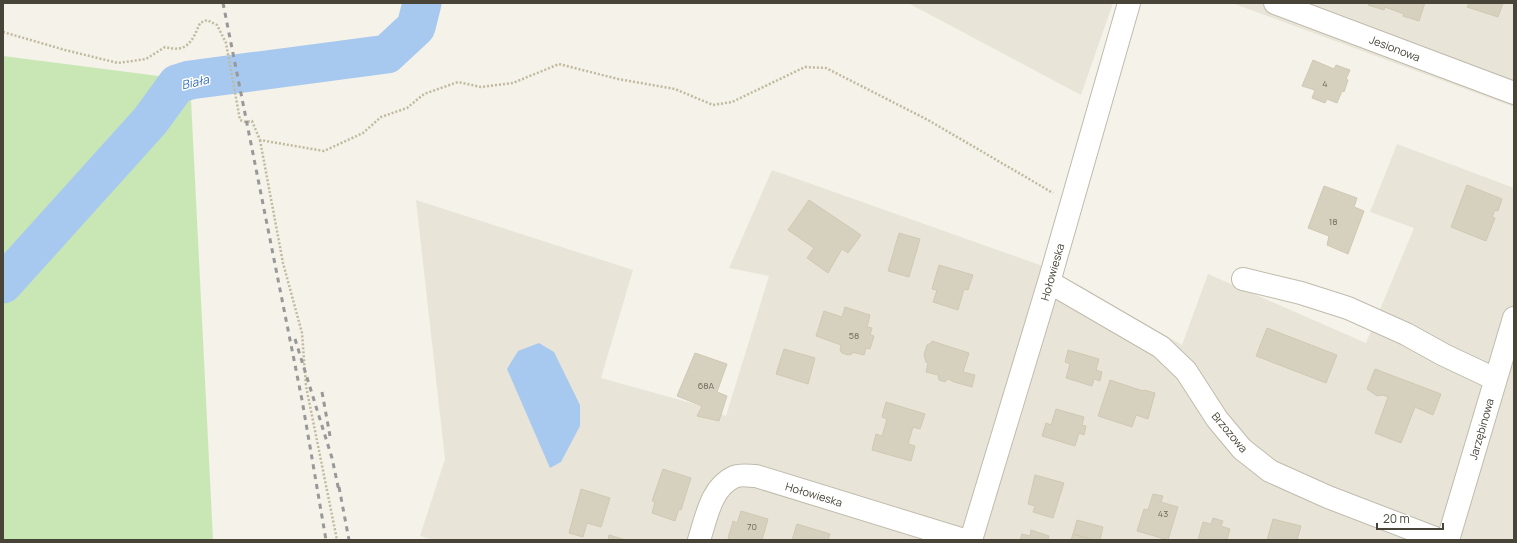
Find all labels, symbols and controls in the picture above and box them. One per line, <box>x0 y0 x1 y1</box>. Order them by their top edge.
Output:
street label: Jesionowa <box>1367 31 1423 65</box>
water label: Biała <box>180 70 212 93</box>
house number: 4 <box>1322 77 1328 90</box>
house number: 18 <box>1329 215 1337 228</box>
street label: Hołowieska <box>1037 242 1067 302</box>
house number: 58 <box>849 329 859 342</box>
house number: 68A <box>698 379 715 392</box>
street label: Jarzębinowa <box>1465 397 1497 461</box>
street label: Brzozowa <box>1209 409 1251 455</box>
street label: Hołowieska <box>784 478 844 510</box>
scale bar <box>1377 505 1443 531</box>
house number: 43 <box>1158 507 1168 520</box>
text: 20 m <box>1383 510 1410 527</box>
house number: 70 <box>747 520 757 533</box>

